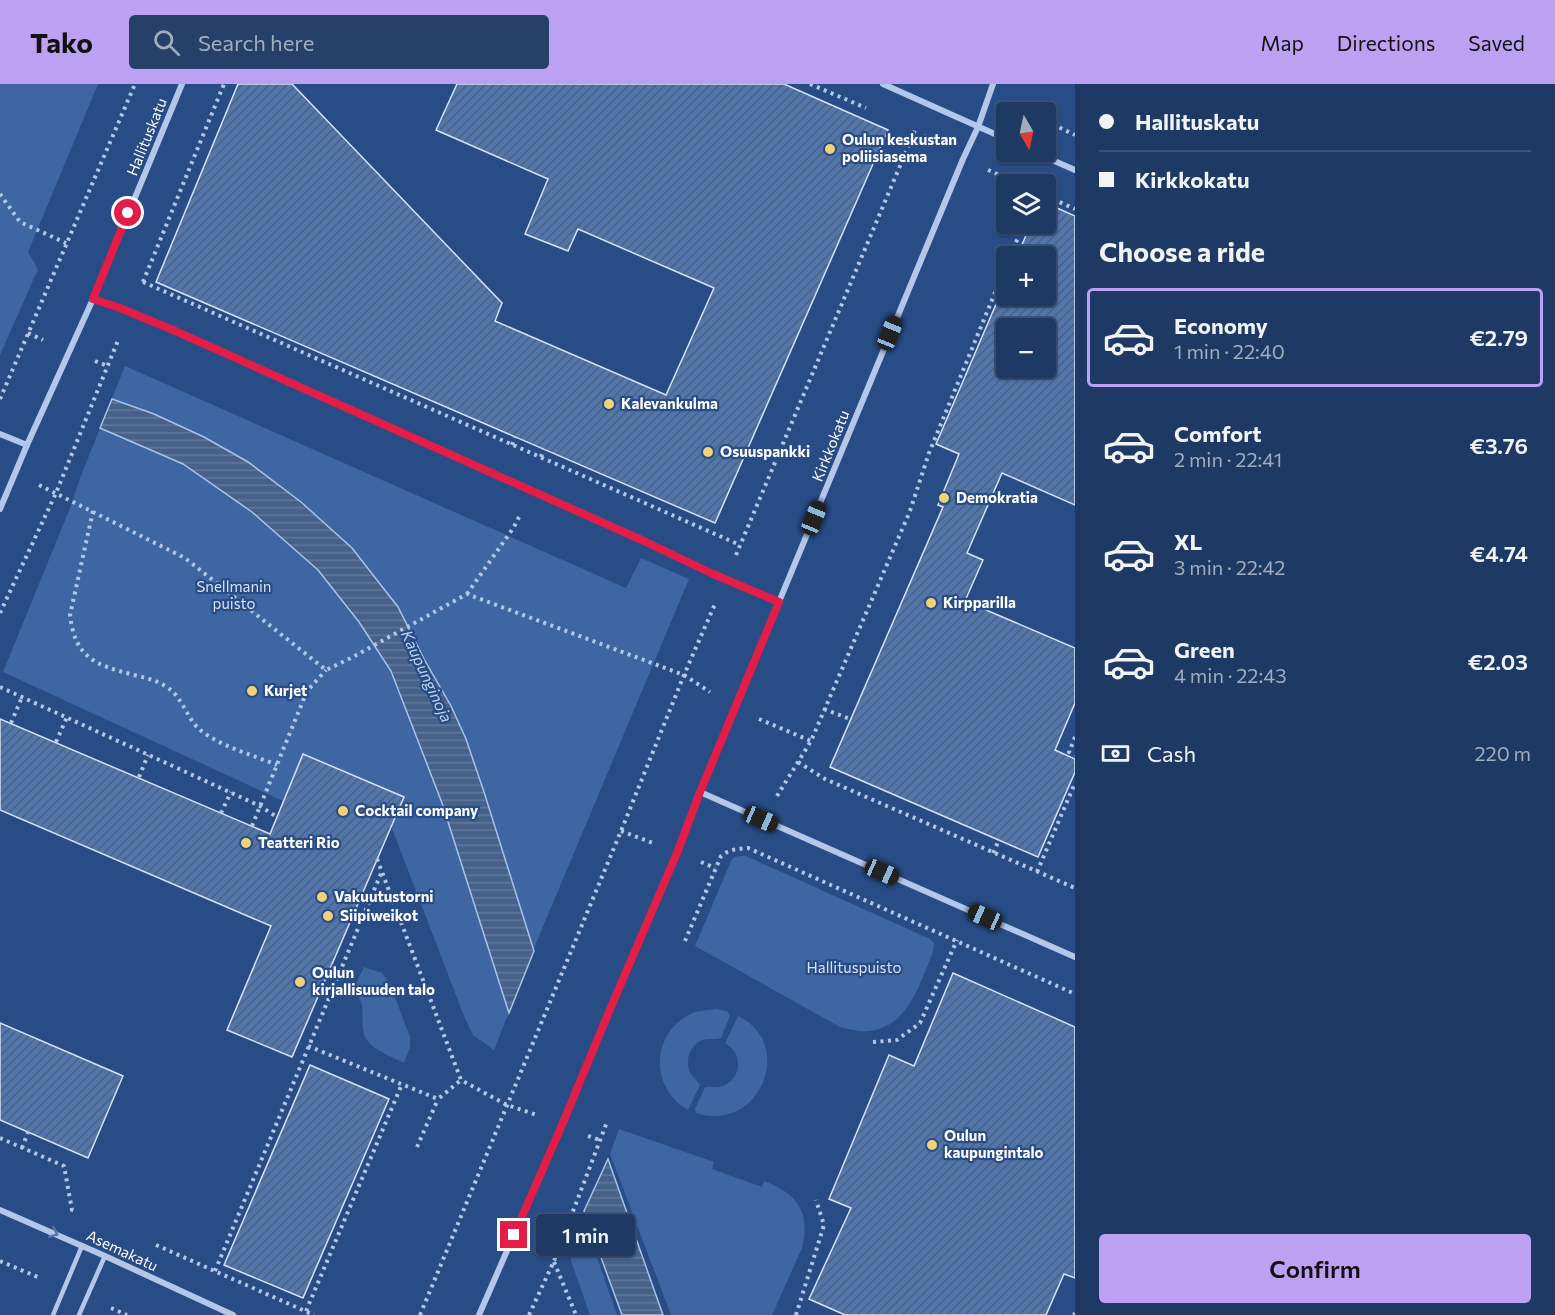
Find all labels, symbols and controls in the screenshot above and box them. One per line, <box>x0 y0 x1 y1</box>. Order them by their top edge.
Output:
search box <box>129 15 549 69</box>
text: Tako <box>30 25 93 59</box>
icon: search <box>150 26 183 59</box>
text: Search here <box>198 29 314 56</box>
text: Map <box>1261 30 1304 55</box>
text: Directions <box>1337 30 1435 55</box>
text: Saved <box>1468 30 1525 55</box>
street label: Hallituskatu <box>122 95 170 178</box>
north arrow <box>996 102 1056 162</box>
map controls <box>996 102 1056 378</box>
text: Hallituskatu <box>1135 108 1259 135</box>
place label: Oulun keskustan poliisiasema <box>842 130 957 165</box>
marker: Oulun keskustan poliisiasema <box>823 142 837 156</box>
text: Kirkkokatu <box>1135 166 1249 193</box>
button: layers <box>996 174 1056 234</box>
route start <box>114 199 141 226</box>
text: Choose a ride <box>1099 235 1265 268</box>
button: + <box>996 246 1056 306</box>
icon: car <box>1102 311 1156 365</box>
text: Economy <box>1174 312 1268 339</box>
car <box>875 313 905 353</box>
button: − <box>996 318 1056 378</box>
text: €2.79 <box>1469 324 1528 351</box>
text: 1 min · 22:40 <box>1174 339 1285 363</box>
place label: Kalevankulma <box>621 394 718 412</box>
marker: Kalevankulma <box>602 397 616 411</box>
street label: Kirkkokatu <box>808 407 853 484</box>
icon: car <box>1102 419 1156 473</box>
text: Comfort <box>1174 420 1262 447</box>
text: €3.76 <box>1469 432 1528 459</box>
place label: Osuuspankki <box>720 442 810 460</box>
marker: Osuuspankki <box>701 445 715 459</box>
text: 2 min · 22:41 <box>1174 447 1282 471</box>
place label: Demokratia <box>956 488 1038 506</box>
marker: Demokratia <box>937 491 951 505</box>
car <box>799 498 829 538</box>
icon: car <box>1102 527 1156 581</box>
text: XL <box>1174 528 1202 555</box>
text: €4.74 <box>1470 540 1528 567</box>
text: 3 min · 22:42 <box>1174 555 1285 579</box>
park label: Snellmanin puisto <box>197 577 271 612</box>
place label: Kirpparilla <box>943 593 1016 611</box>
marker: Kirpparilla <box>924 596 938 610</box>
water label: Kaupunginoja <box>398 627 457 725</box>
icon: car <box>1102 635 1156 689</box>
text: Green <box>1174 636 1235 663</box>
text: €2.03 <box>1468 648 1528 675</box>
text: 4 min · 22:43 <box>1174 663 1287 687</box>
place label: Kurjet <box>264 681 307 699</box>
marker: Kurjet <box>245 684 259 698</box>
icon: cash <box>1099 737 1132 770</box>
text: Cash <box>1147 740 1196 767</box>
text: 220 m <box>1475 741 1531 765</box>
place label: Cocktail company <box>355 801 479 819</box>
car <box>741 803 781 835</box>
marker: Cocktail company <box>336 804 350 818</box>
place label: Teatteri Rio <box>258 833 340 851</box>
marker: Teatteri Rio <box>239 836 253 850</box>
car <box>862 856 902 888</box>
place label: Vakuutustorni <box>334 887 434 905</box>
marker: Vakuutustorni <box>315 890 329 904</box>
car <box>965 901 1005 933</box>
place label: Siipiweikot <box>340 906 418 924</box>
marker: Siipiweikot <box>321 909 335 923</box>
park label: Hallituspuisto <box>807 958 901 976</box>
place label: Oulun kirjallisuuden talo <box>312 963 435 998</box>
marker: Oulun kirjallisuuden talo <box>293 975 307 989</box>
place label: Oulun kaupungintalo <box>944 1126 1044 1161</box>
marker: Oulun kaupungintalo <box>925 1138 939 1152</box>
callout: 1 min <box>535 1214 634 1256</box>
route end <box>500 1221 527 1248</box>
text: 1 min <box>562 1223 609 1247</box>
one-way arrow <box>47 1226 58 1238</box>
street label: Asemakatu <box>84 1226 161 1274</box>
button: Confirm <box>1099 1234 1531 1303</box>

